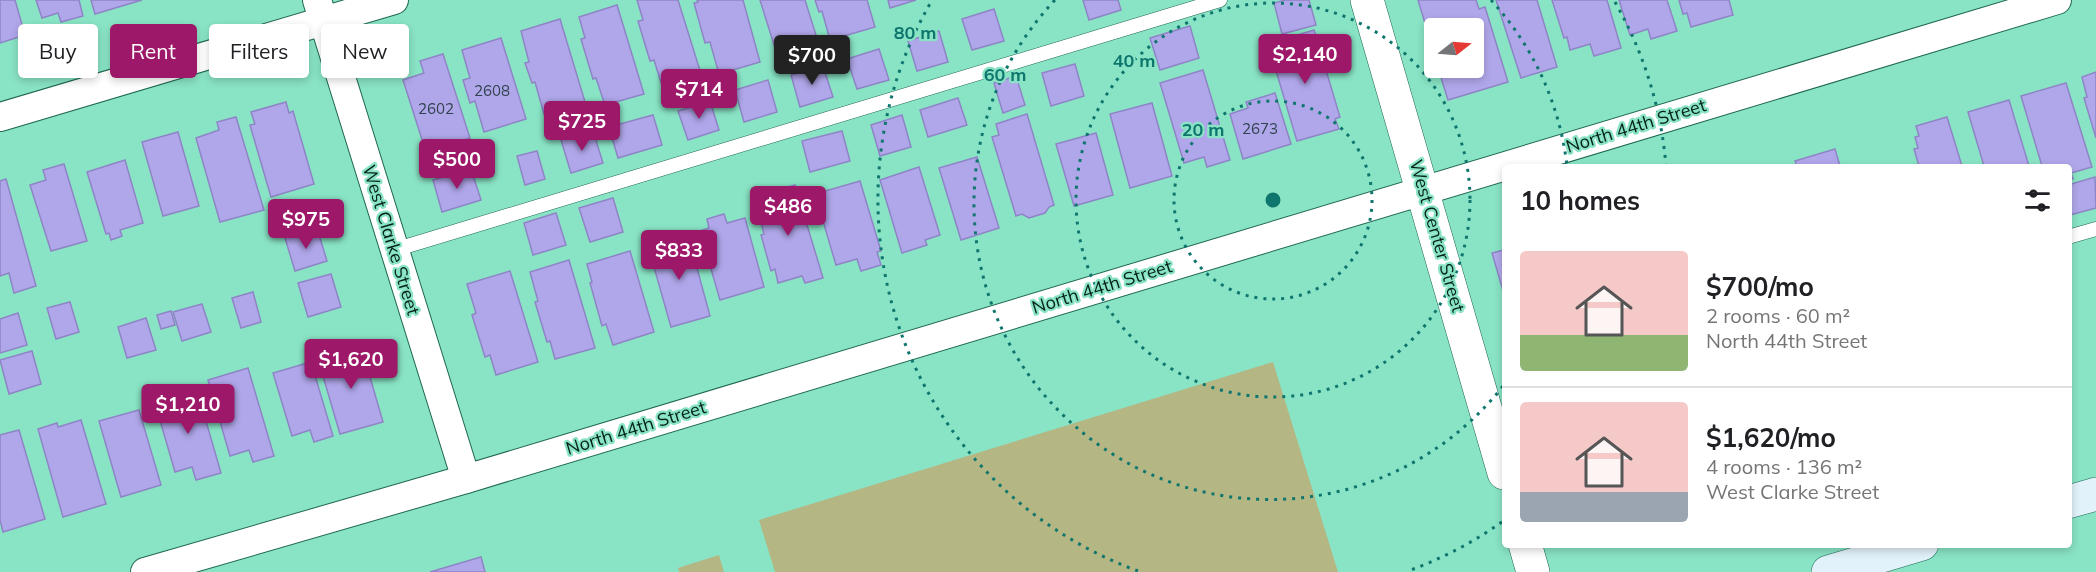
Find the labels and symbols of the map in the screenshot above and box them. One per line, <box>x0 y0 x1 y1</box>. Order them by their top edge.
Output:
north arrow <box>1424 18 1484 78</box>
text: 80 m <box>894 21 936 44</box>
pin: $2,140 <box>1256 34 1354 85</box>
pin: $700 <box>776 35 848 86</box>
text: 40 m <box>1113 49 1155 72</box>
text: 60 m <box>984 63 1026 86</box>
pin: $714 <box>663 69 735 120</box>
house number: 2608 <box>474 81 510 100</box>
street label: North 44th Street <box>1563 93 1709 158</box>
house number: 2602 <box>418 99 454 118</box>
pin: $725 <box>546 101 618 152</box>
text: 20 m <box>1182 118 1224 141</box>
house number: 2673 <box>1242 119 1278 138</box>
pin: $500 <box>421 139 493 190</box>
street label: West Center Street <box>1405 157 1470 315</box>
street label: West Clarke Street <box>358 162 425 318</box>
pin: $486 <box>752 186 824 237</box>
centre of rings <box>1263 190 1283 210</box>
pin: $975 <box>270 199 342 250</box>
pin: $833 <box>643 230 715 281</box>
street label: North 44th Street <box>1029 254 1175 319</box>
pin: $1,620 <box>302 339 400 390</box>
pin: $1,210 <box>139 384 237 435</box>
street label: North 44th Street <box>563 395 709 460</box>

